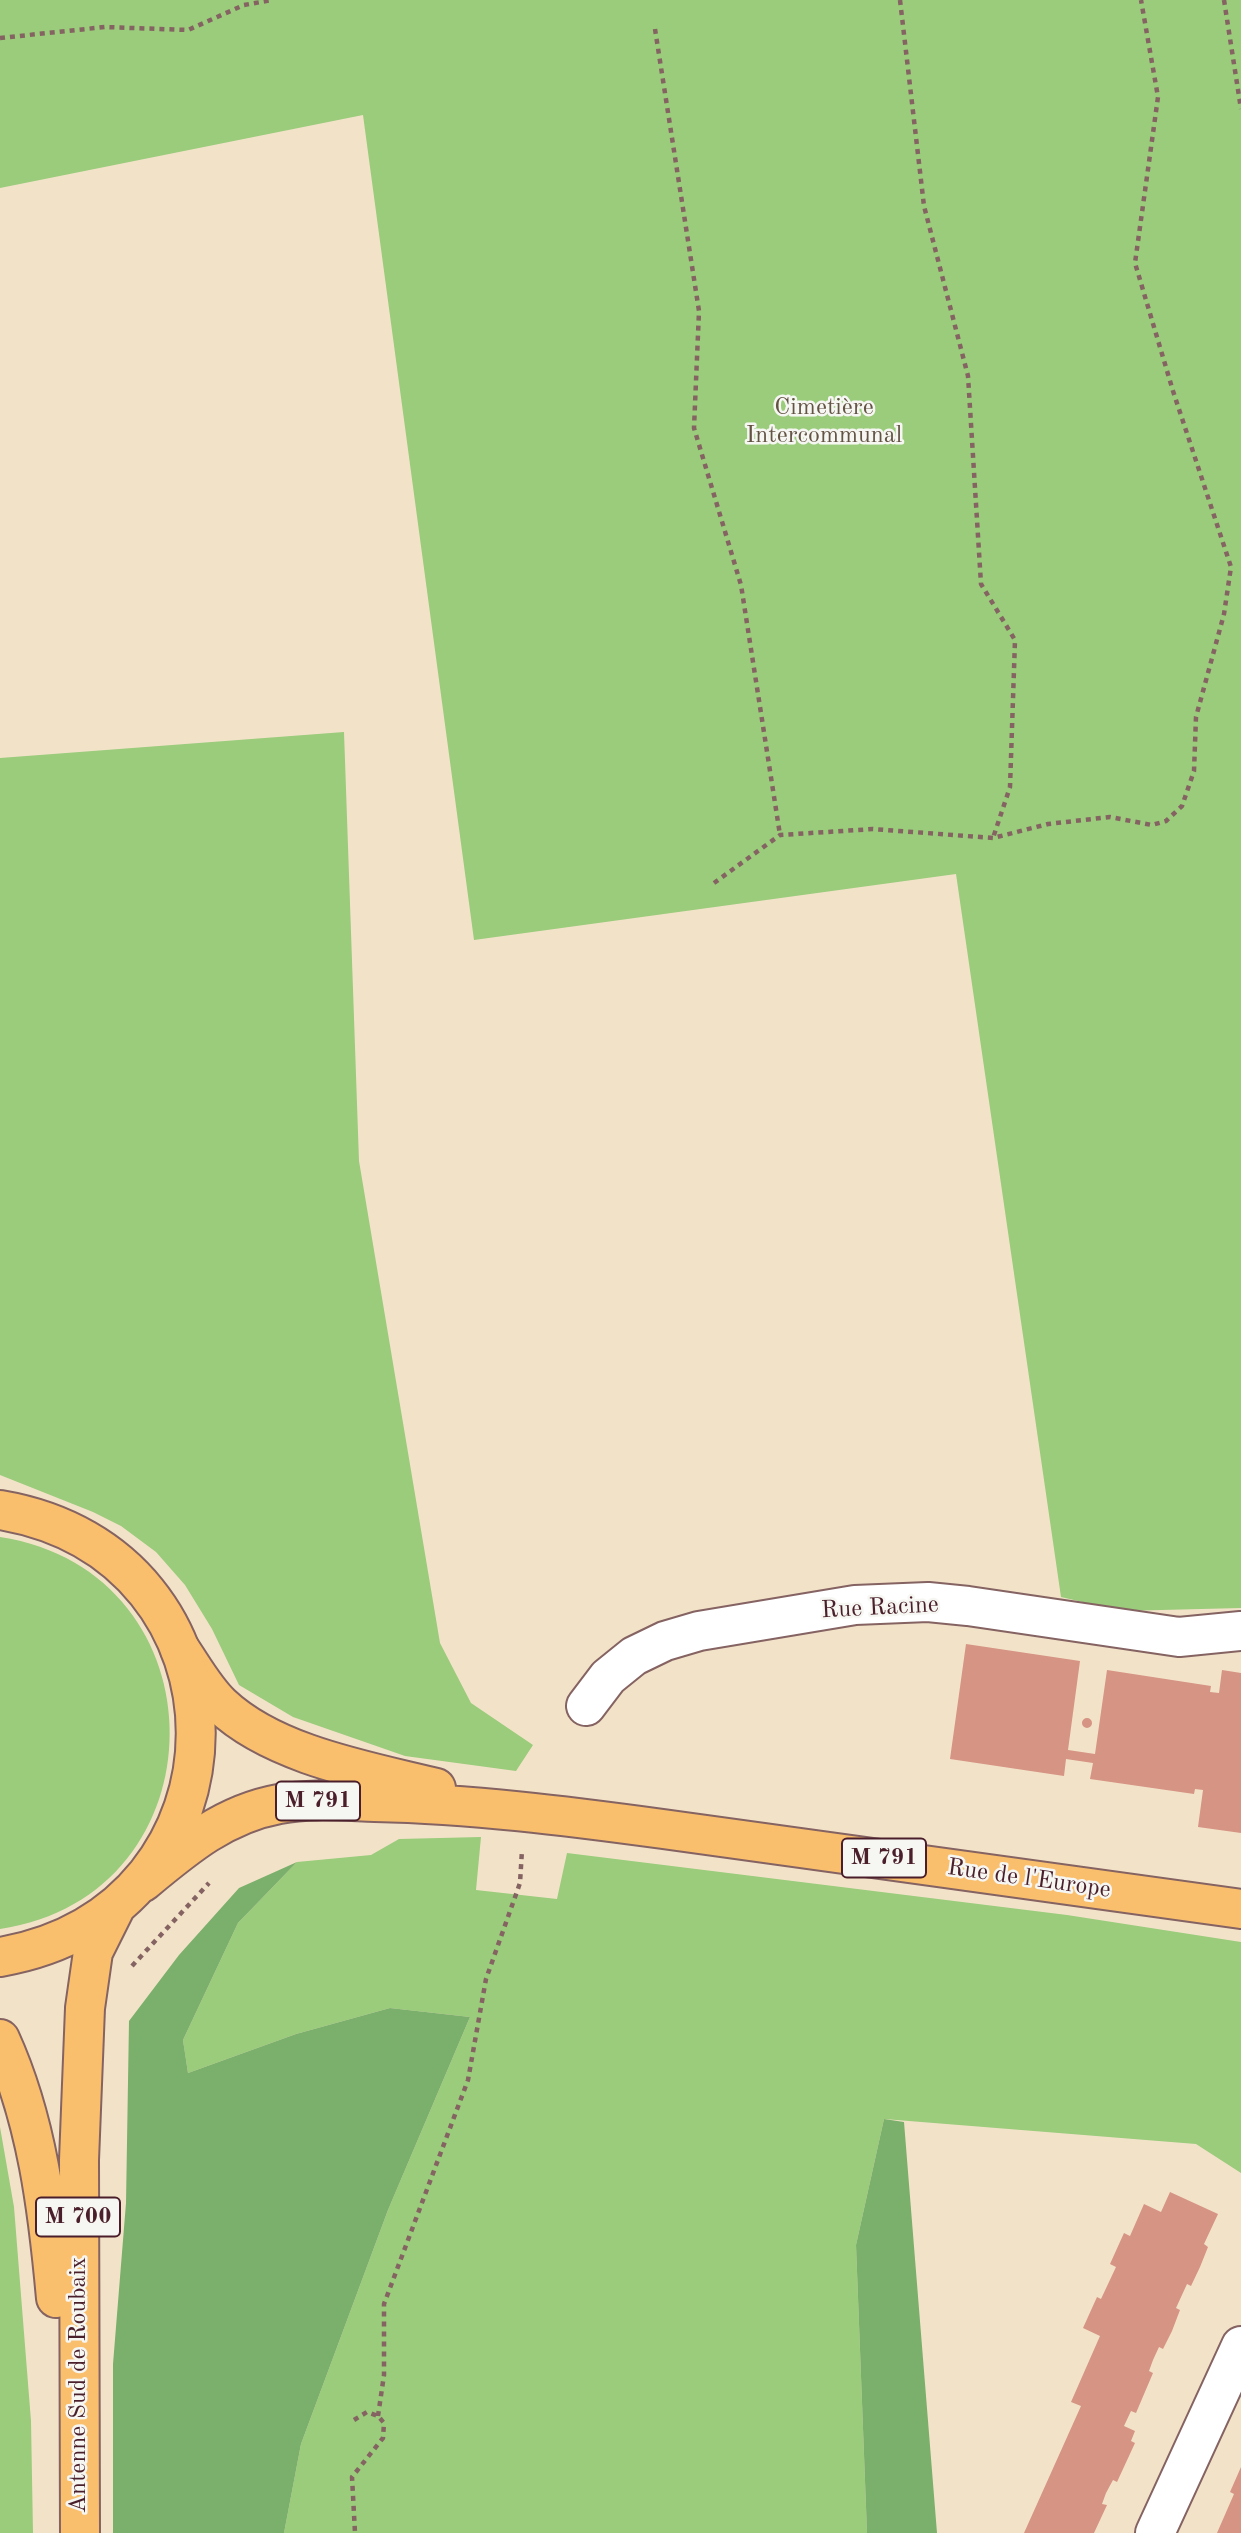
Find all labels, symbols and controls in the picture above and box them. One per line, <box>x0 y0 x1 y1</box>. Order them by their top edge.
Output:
park label: Cimetière Intercommunal <box>746 394 902 450</box>
street label: Rue Racine <box>820 1591 940 1625</box>
road number: M 791 <box>276 1782 360 1820</box>
road number: M 791 <box>842 1839 926 1878</box>
street label: Rue de l'Europe <box>945 1853 1113 1905</box>
road number: M 700 <box>36 2198 120 2236</box>
street label: Antenne Sud de Roubaix <box>65 2257 93 2513</box>

